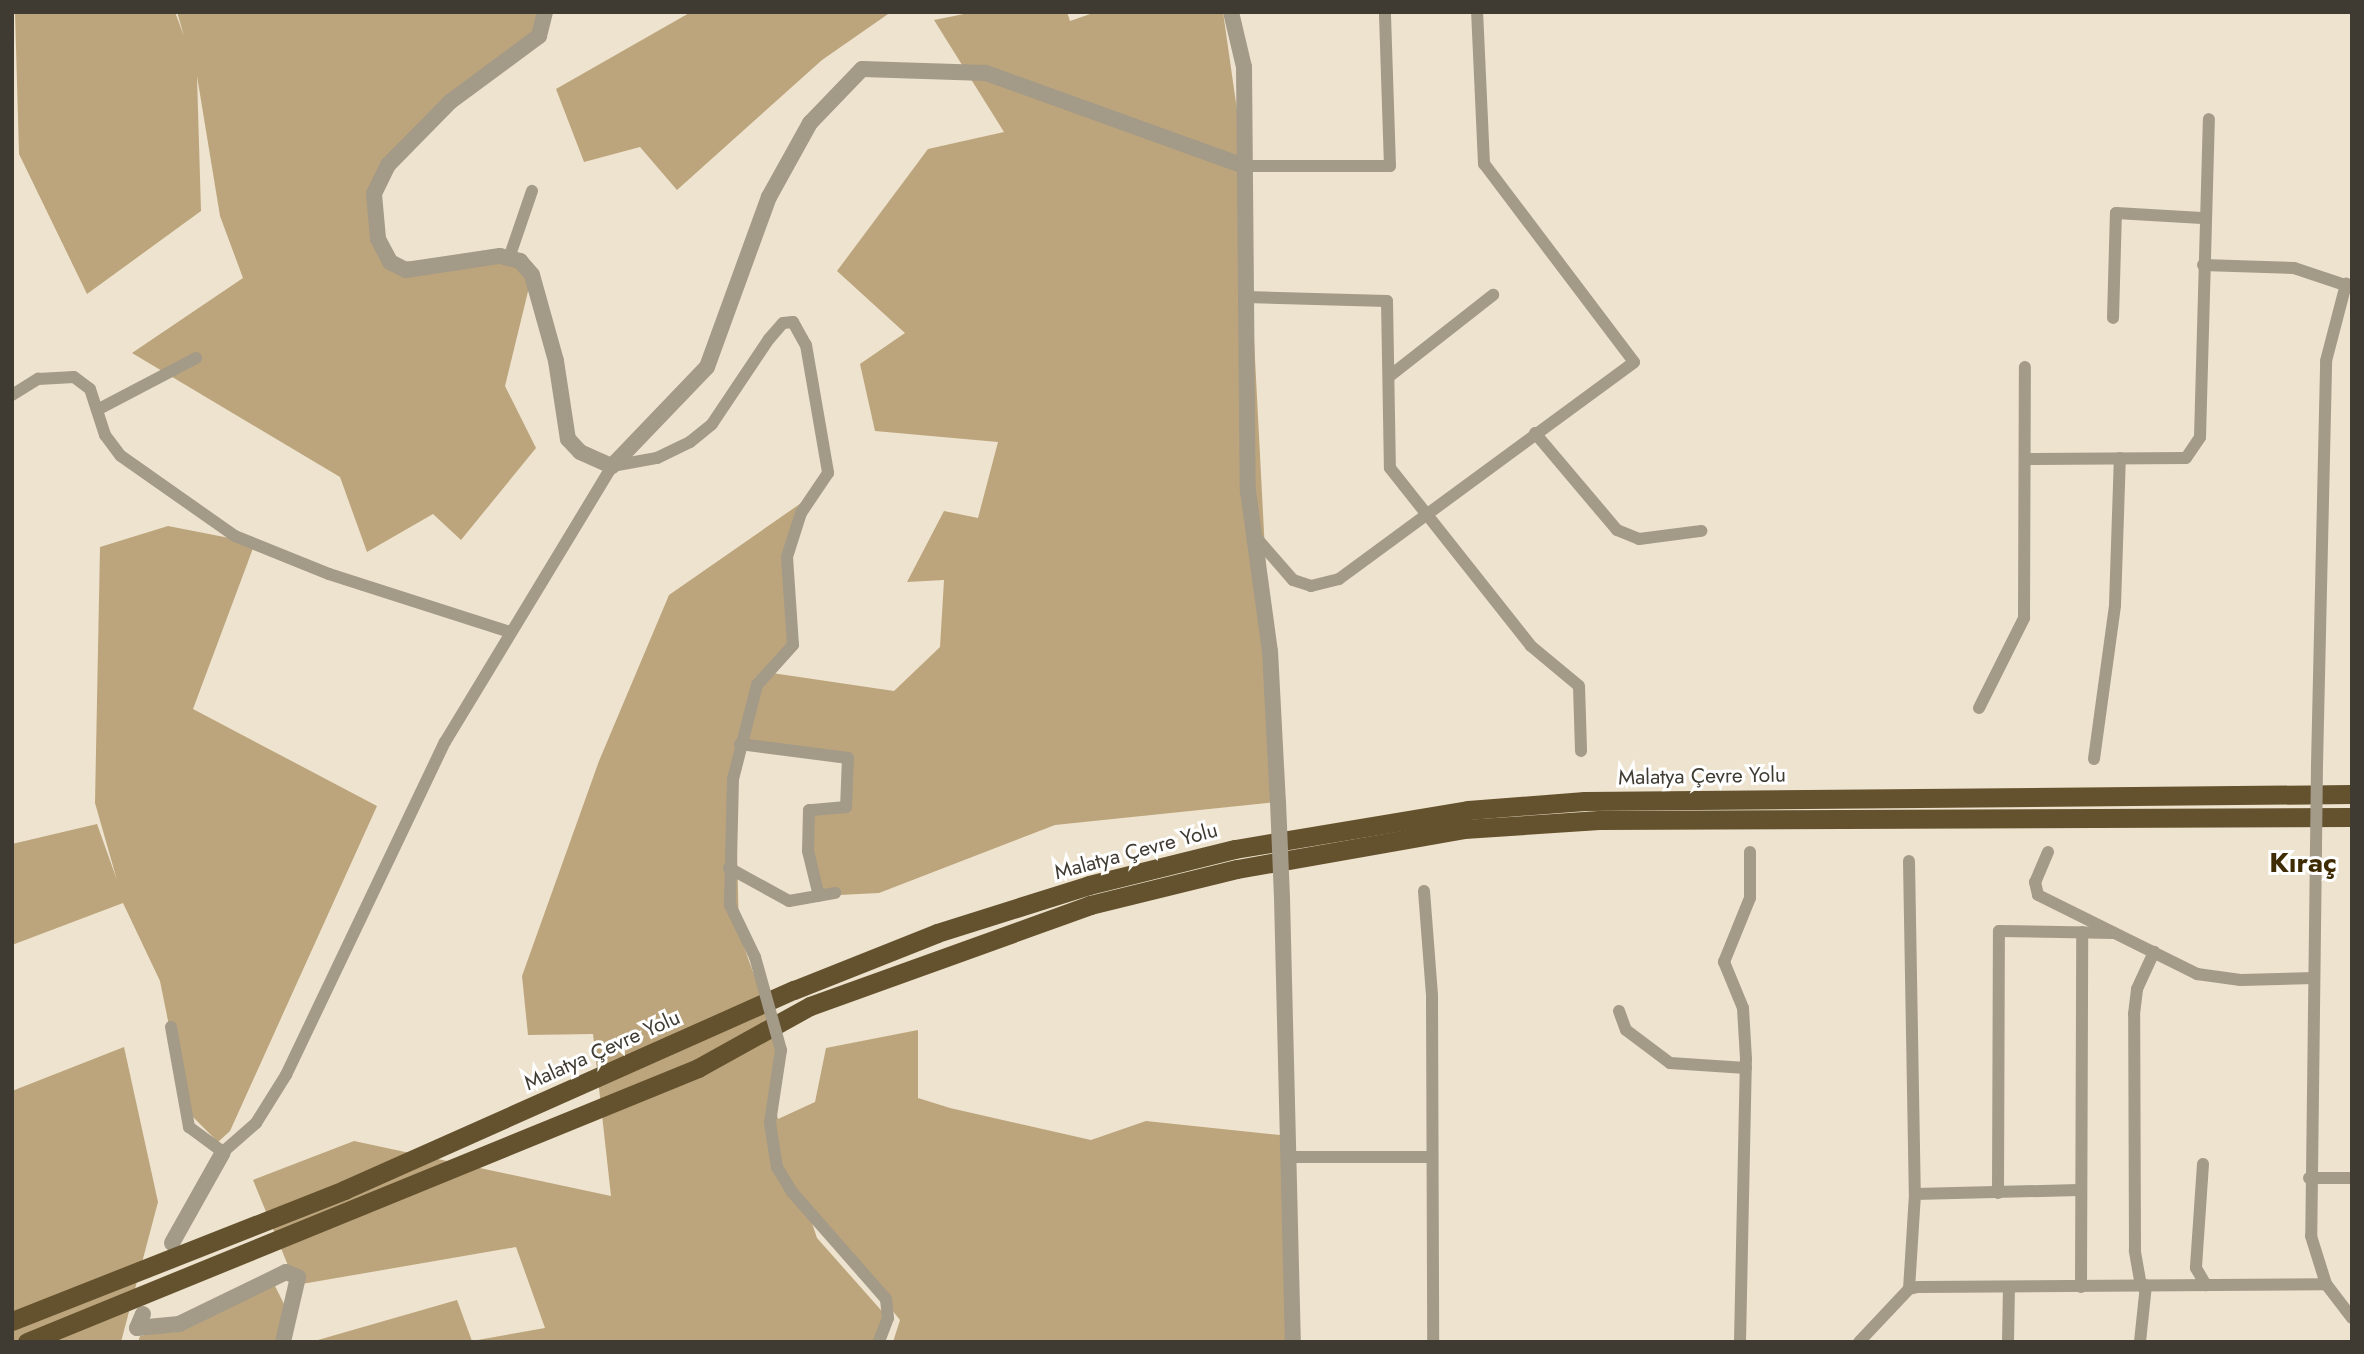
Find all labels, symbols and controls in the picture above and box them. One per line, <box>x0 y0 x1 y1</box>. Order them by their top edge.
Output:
street label: Malatya Çevre Yolu <box>1618 762 1786 790</box>
street label: Malatya Çevre Yolu <box>1052 817 1220 885</box>
district label: Kıraç <box>2269 846 2337 880</box>
street label: Malatya Çevre Yolu <box>520 1004 684 1096</box>

